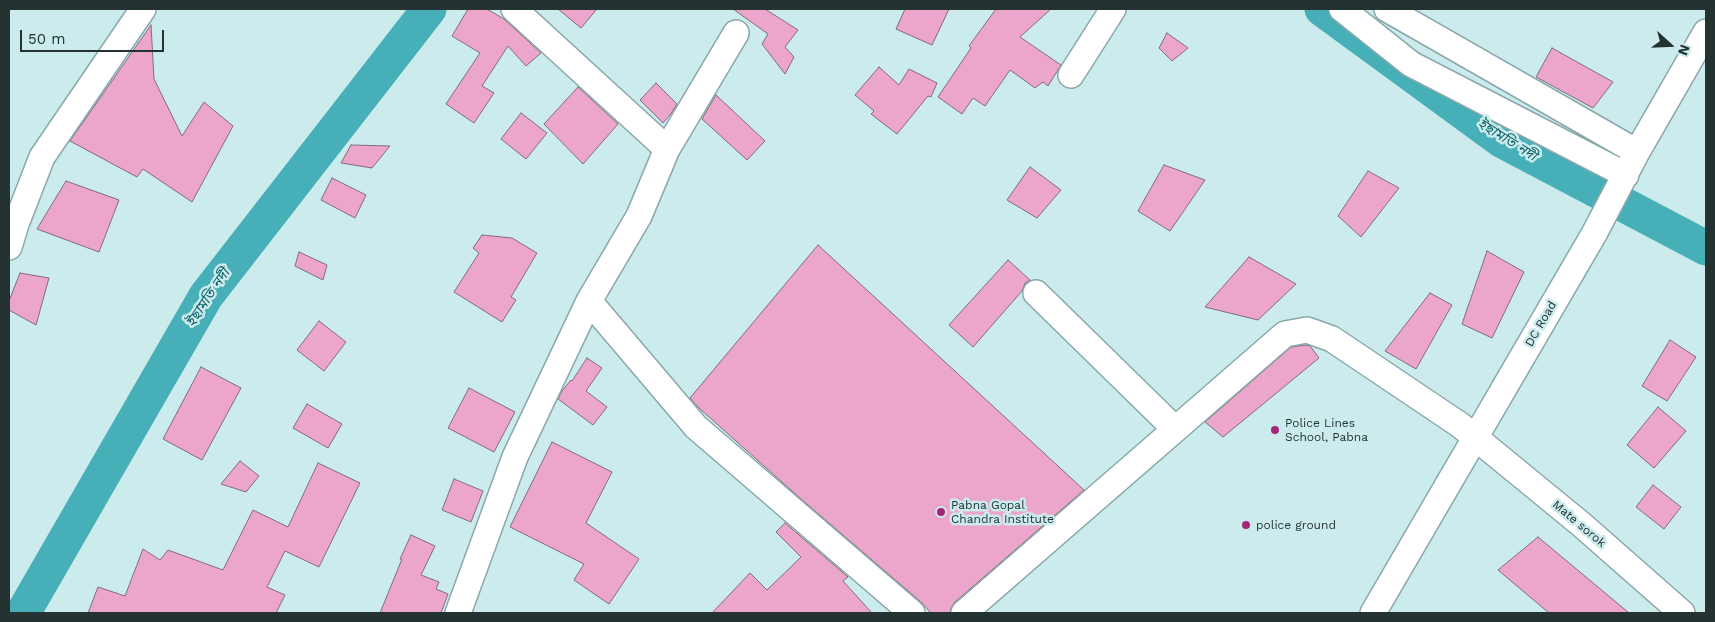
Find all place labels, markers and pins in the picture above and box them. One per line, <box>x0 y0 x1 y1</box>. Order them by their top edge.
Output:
place label: Police Lines School, Pabna <box>1285 416 1368 444</box>
marker: Police Lines School, Pabna <box>1269 424 1281 436</box>
place label: Pabna Gopal Chandra Institute <box>951 498 1054 526</box>
marker: Pabna Gopal Chandra Institute <box>935 506 947 518</box>
place label: police ground <box>1256 518 1336 532</box>
marker: police ground <box>1240 519 1252 531</box>

